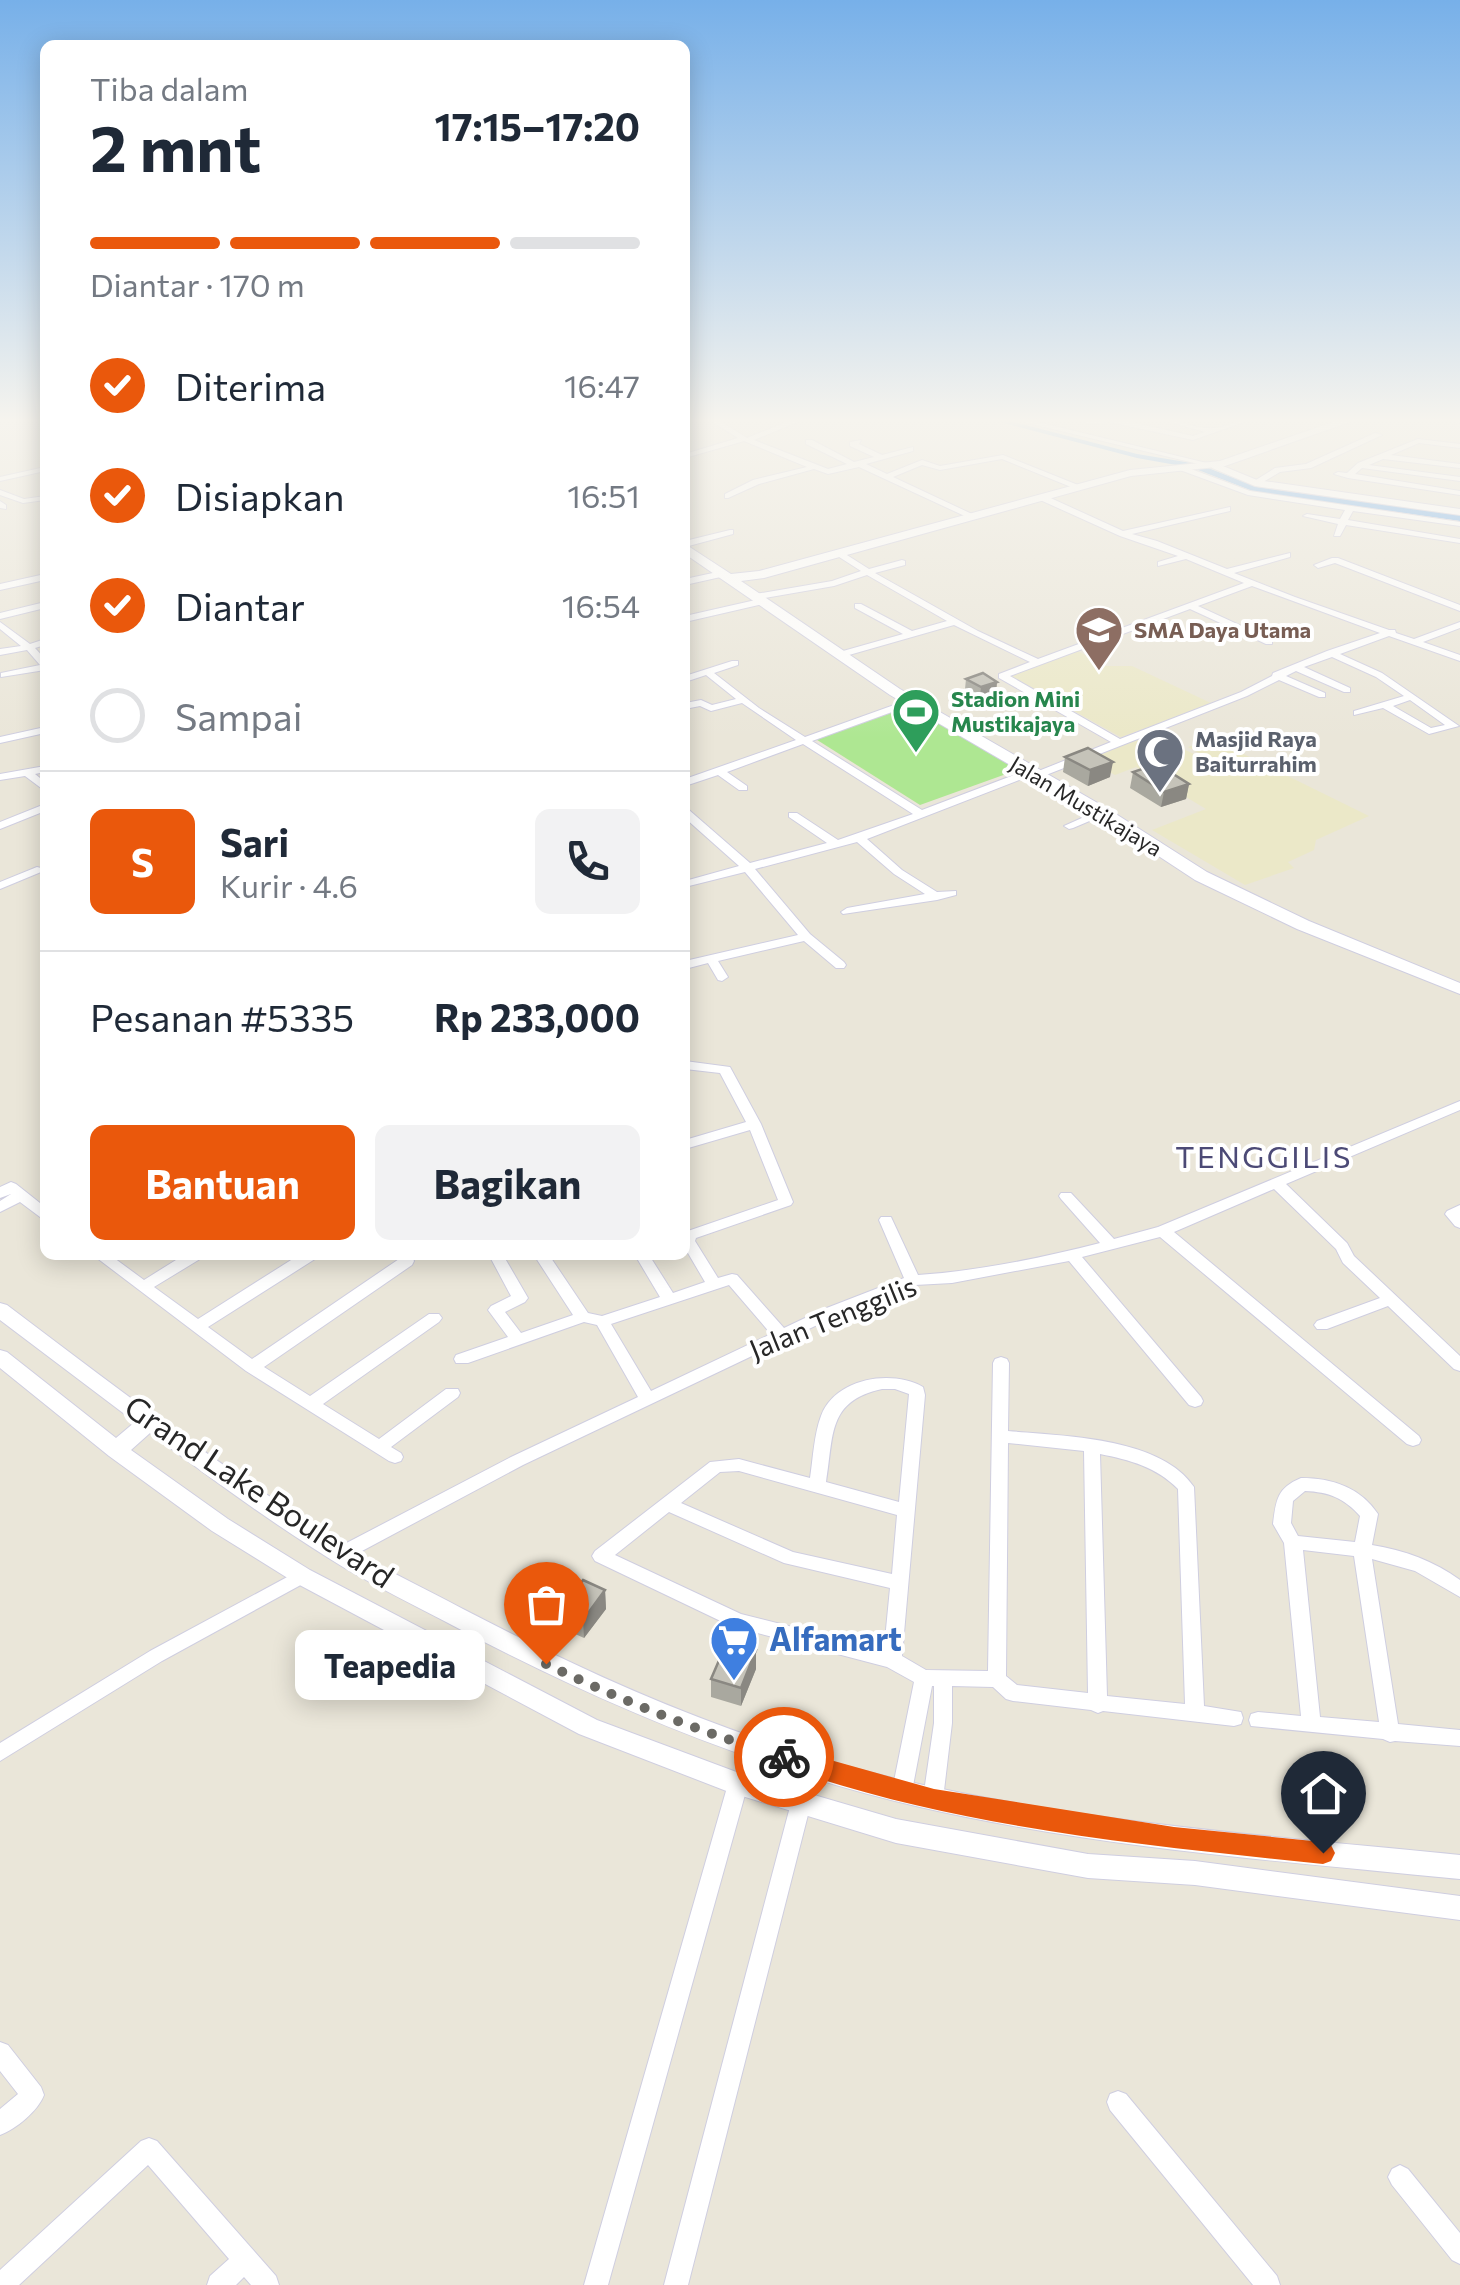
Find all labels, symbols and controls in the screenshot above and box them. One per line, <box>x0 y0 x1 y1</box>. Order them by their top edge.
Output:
text: Tiba dalam <box>90 68 249 108</box>
text: 17:15–17:20 <box>434 102 640 149</box>
text: 2 mnt <box>90 106 261 185</box>
text: Diantar · 170 m <box>90 264 305 304</box>
icon: check <box>90 358 145 413</box>
text: Diterima <box>175 362 326 409</box>
text: 16:47 <box>564 365 640 405</box>
icon: check <box>90 468 145 523</box>
text: Disiapkan <box>175 472 344 519</box>
text: 16:51 <box>567 475 640 515</box>
icon: check <box>90 578 145 633</box>
text: Diantar <box>175 582 305 629</box>
text: 16:54 <box>562 585 640 625</box>
school or university icon: SMA Daya Utama <box>1073 604 1125 672</box>
place label: SMA Daya Utama <box>1134 616 1311 643</box>
place label: Stadion Mini Mustikajaya <box>951 685 1080 737</box>
sports icon: Stadion Mini Mustikajaya <box>890 686 942 754</box>
text: Sampai <box>175 692 302 739</box>
place label: Masjid Raya Baiturrahim <box>1195 725 1317 777</box>
mosque icon: Masjid Raya Baiturrahim <box>1134 726 1186 794</box>
street label: Jalan Mustikajaya <box>1005 750 1167 862</box>
button: phone <box>535 809 640 914</box>
text: Sari <box>220 818 289 865</box>
text: S <box>131 838 154 885</box>
text: Kurir · 4.6 <box>220 865 358 905</box>
text: Pesanan #5335 <box>90 993 354 1040</box>
text: Rp 233,000 <box>434 993 640 1040</box>
button: Bantuan <box>90 1125 355 1240</box>
button: Bagikan <box>375 1125 640 1240</box>
district label: TENGGILIS <box>1175 1137 1353 1174</box>
street label: Jalan Tenggilis <box>744 1268 921 1366</box>
street label: Grand Lake Boulevard <box>118 1385 402 1595</box>
pin <box>504 1562 589 1665</box>
icon: bag <box>519 1577 574 1632</box>
supermarket icon: Alfamart <box>708 1614 760 1682</box>
place label: Alfamart <box>769 1618 902 1658</box>
callout: Teapedia <box>296 1629 486 1699</box>
text: Teapedia <box>324 1645 456 1685</box>
courier <box>734 1707 834 1807</box>
icon: bike <box>757 1730 812 1785</box>
pin <box>1281 1751 1366 1854</box>
icon: home <box>1296 1766 1351 1821</box>

